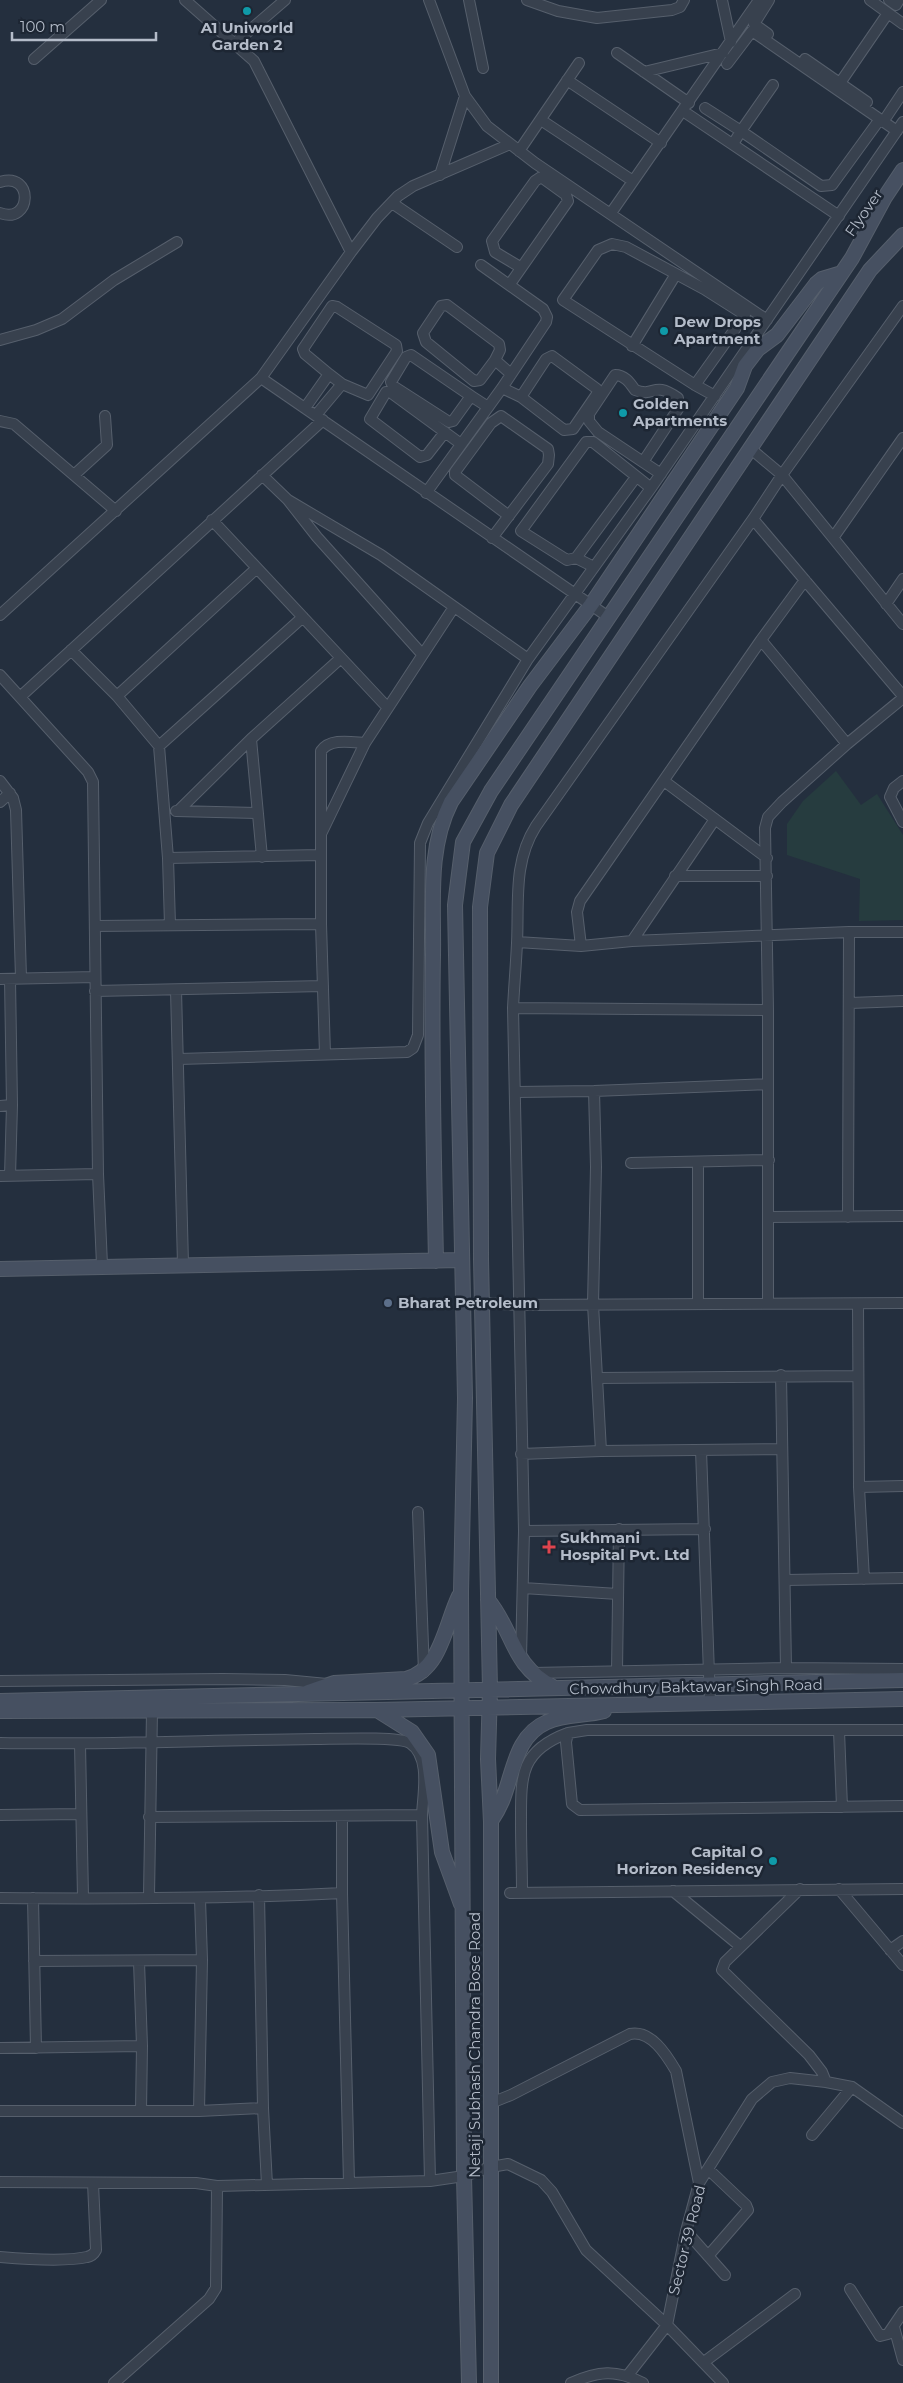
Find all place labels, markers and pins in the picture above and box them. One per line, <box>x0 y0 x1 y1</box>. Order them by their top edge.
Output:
marker: A1 Uniworld Garden 2 <box>241 5 253 17</box>
place label: A1 Uniworld Garden 2 <box>200 18 293 54</box>
place label: Dew Drops Apartment <box>673 312 761 348</box>
marker: Dew Drops Apartment <box>658 325 670 337</box>
place label: Golden Apartments <box>632 394 727 430</box>
marker: Golden Apartments <box>617 407 629 419</box>
place label: Bharat Petroleum <box>398 1293 538 1312</box>
marker: Bharat Petroleum <box>382 1297 394 1309</box>
place label: Sukhmani Hospital Pvt. Ltd <box>560 1528 690 1564</box>
marker: Sukhmani Hospital Pvt. Ltd <box>542 1540 556 1554</box>
place label: Capital O Horizon Residency <box>617 1842 764 1878</box>
marker: Capital O Horizon Residency <box>767 1855 779 1867</box>

